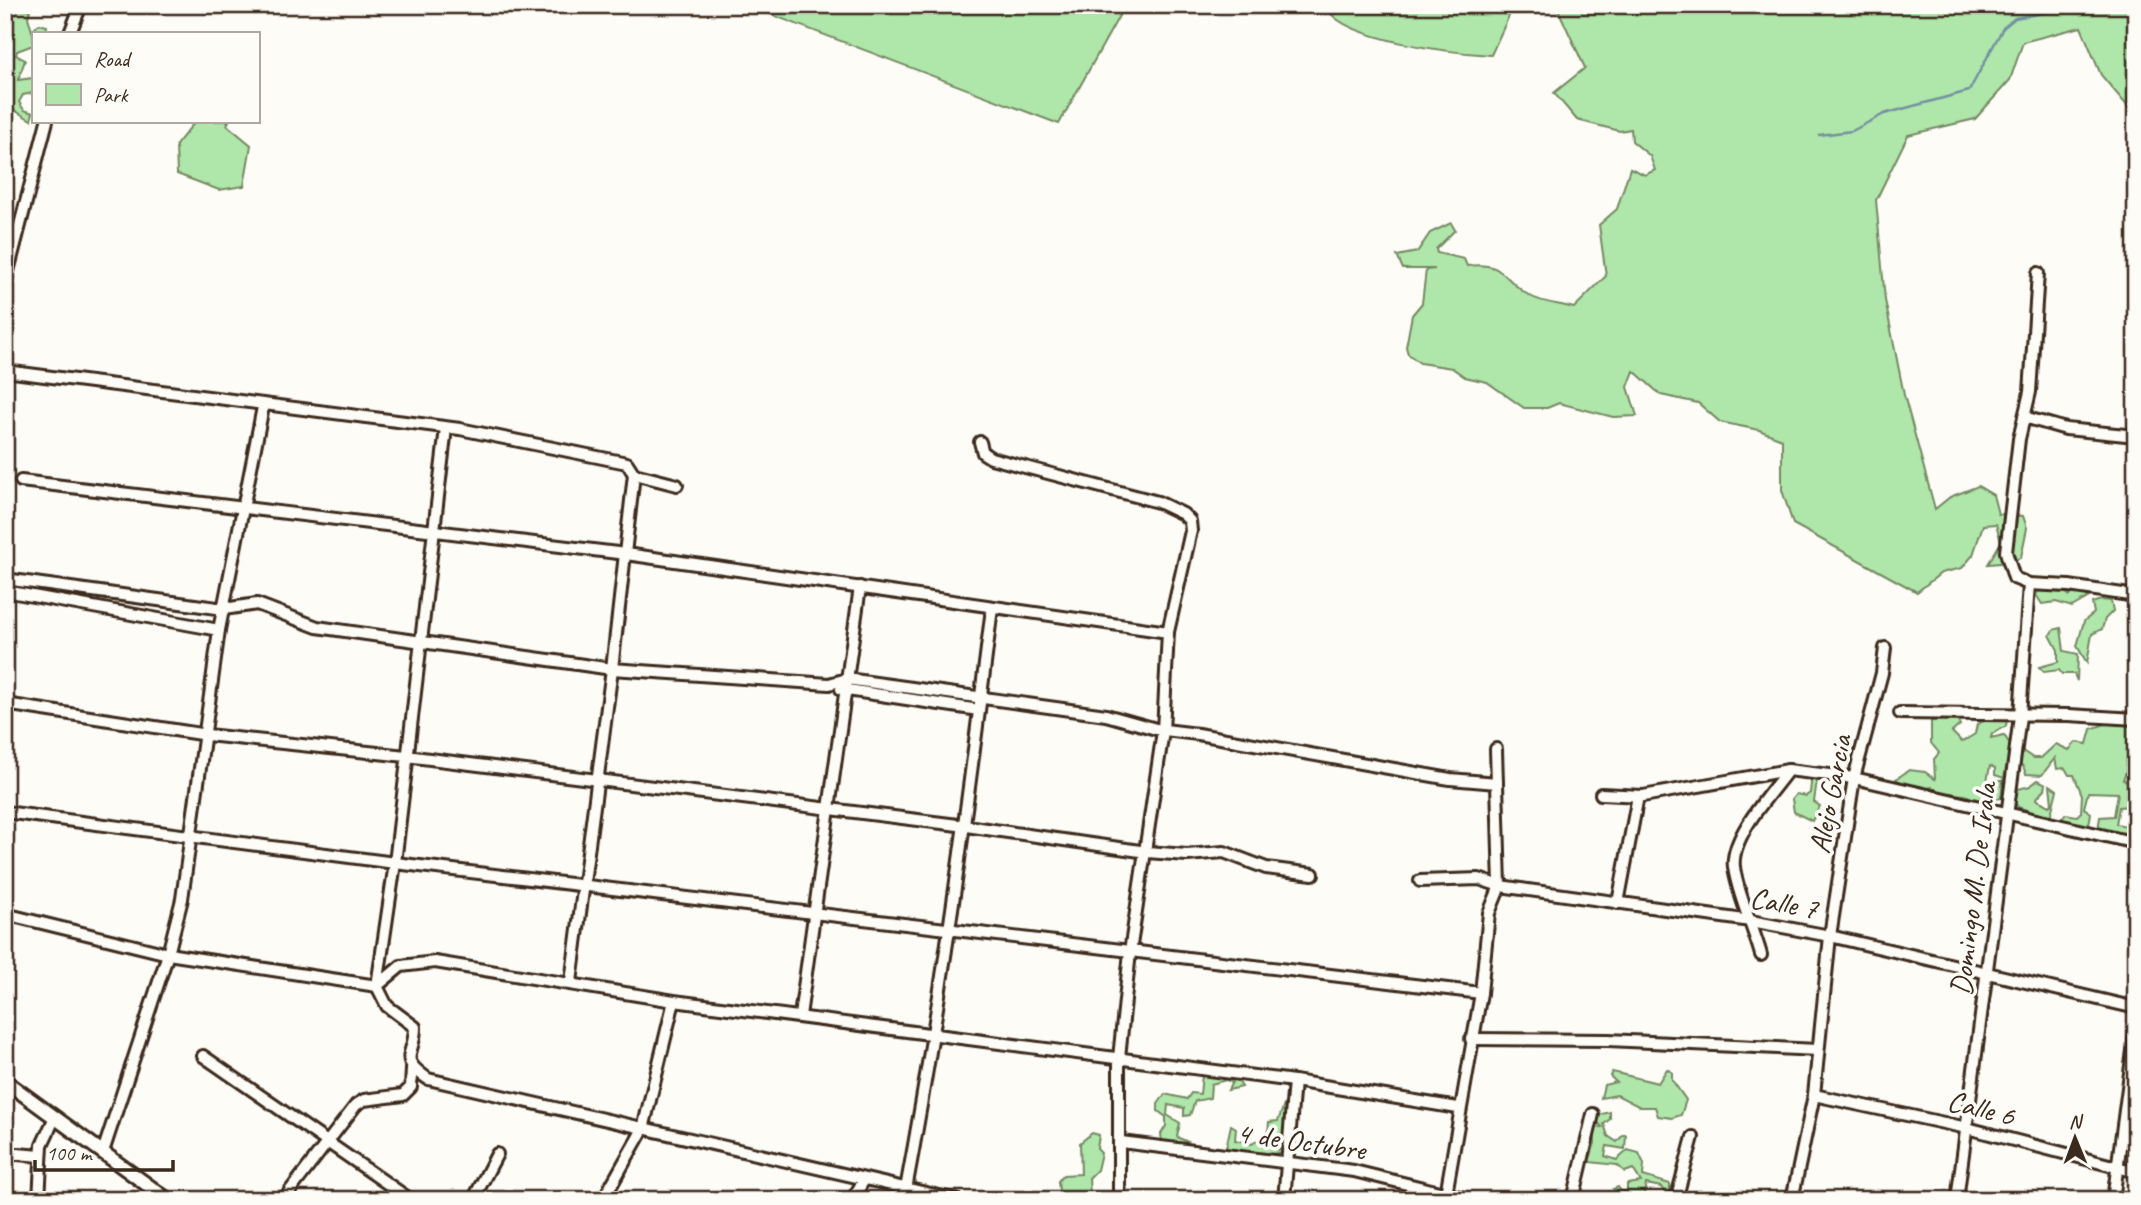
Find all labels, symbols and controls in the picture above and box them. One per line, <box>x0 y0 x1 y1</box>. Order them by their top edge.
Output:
legend <box>32 32 259 122</box>
text: Road <box>94 46 133 72</box>
text: Park <box>94 82 129 108</box>
street label: Alejo Garcia <box>1800 730 1860 856</box>
street label: Domingo M. De Irala <box>1941 778 2005 998</box>
street label: Calle 7 <box>1747 878 1822 928</box>
street label: Calle 6 <box>1943 1081 2020 1135</box>
north arrow <box>2039 1104 2110 1174</box>
text: N <box>2069 1110 2084 1134</box>
street label: 4 de Octubre <box>1234 1113 1370 1169</box>
scale bar <box>35 1128 173 1172</box>
text: 100 m <box>46 1140 93 1166</box>

